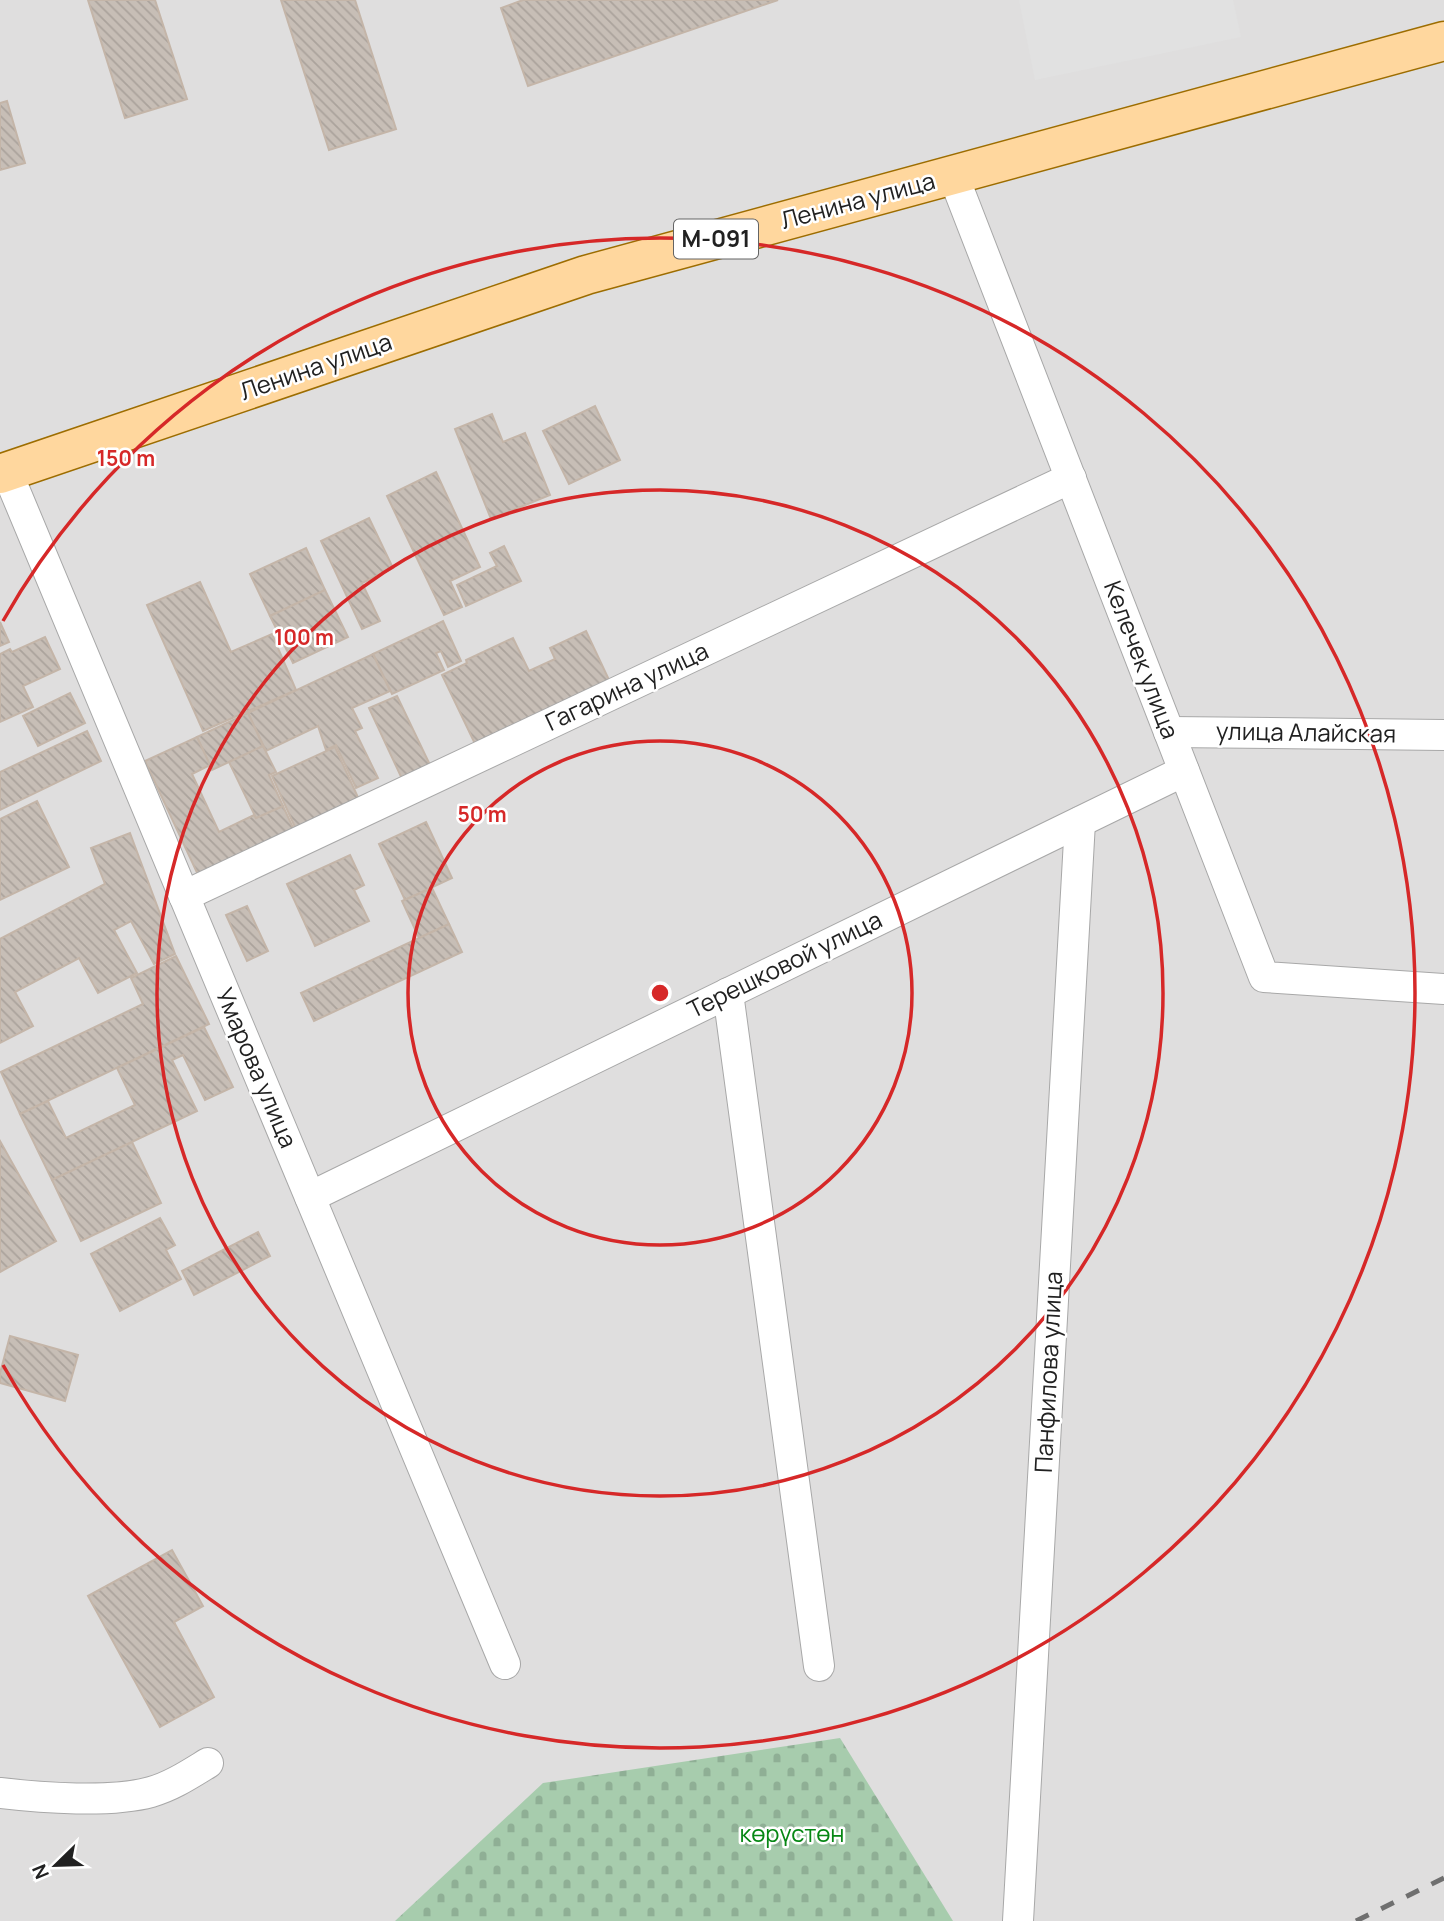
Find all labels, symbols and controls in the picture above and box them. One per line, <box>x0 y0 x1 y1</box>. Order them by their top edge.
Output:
street label: Ленина улица <box>777 163 939 236</box>
road number: М-091 <box>674 220 758 258</box>
street label: Ленина улица <box>235 324 396 407</box>
text: 150 m <box>97 444 155 472</box>
street label: Келечек улица <box>1097 576 1188 743</box>
text: 100 m <box>274 623 334 651</box>
street label: Гагарина улица <box>539 633 713 738</box>
street label: улица Алайская <box>1216 713 1396 750</box>
text: 50 m <box>457 800 507 828</box>
street label: Терешковой улица <box>682 902 887 1025</box>
centre of rings <box>648 981 672 1005</box>
street label: Умарова улица <box>209 982 306 1153</box>
street label: Панфилова улица <box>1026 1270 1069 1474</box>
park label: көрүстөн <box>739 1816 845 1849</box>
north arrow <box>21 1830 91 1900</box>
text: N <box>26 1860 55 1883</box>

